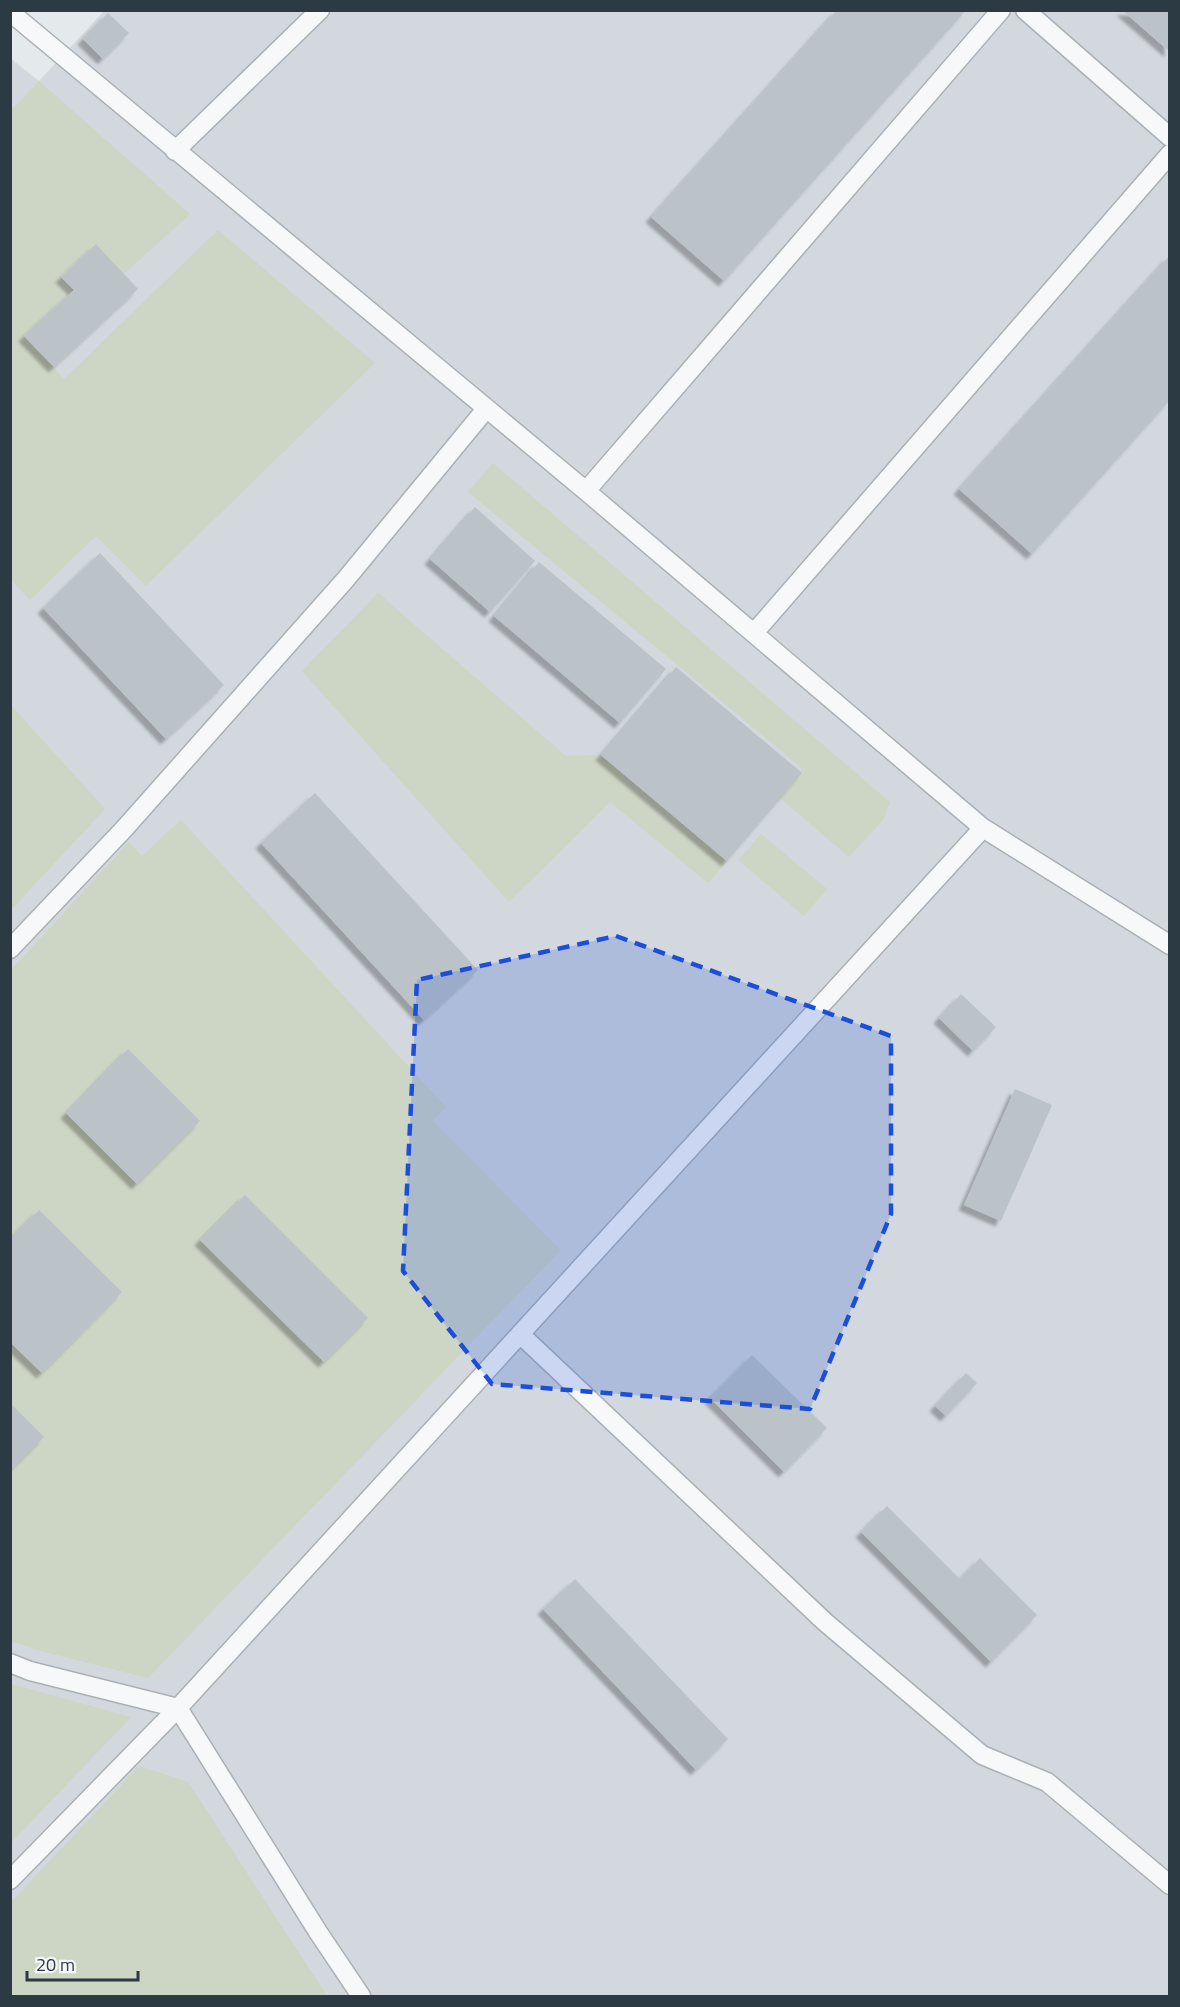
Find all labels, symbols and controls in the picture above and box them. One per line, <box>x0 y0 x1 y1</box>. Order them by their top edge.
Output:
scale bar <box>27 1944 138 1982</box>
text: 20 m <box>36 1951 75 1978</box>

